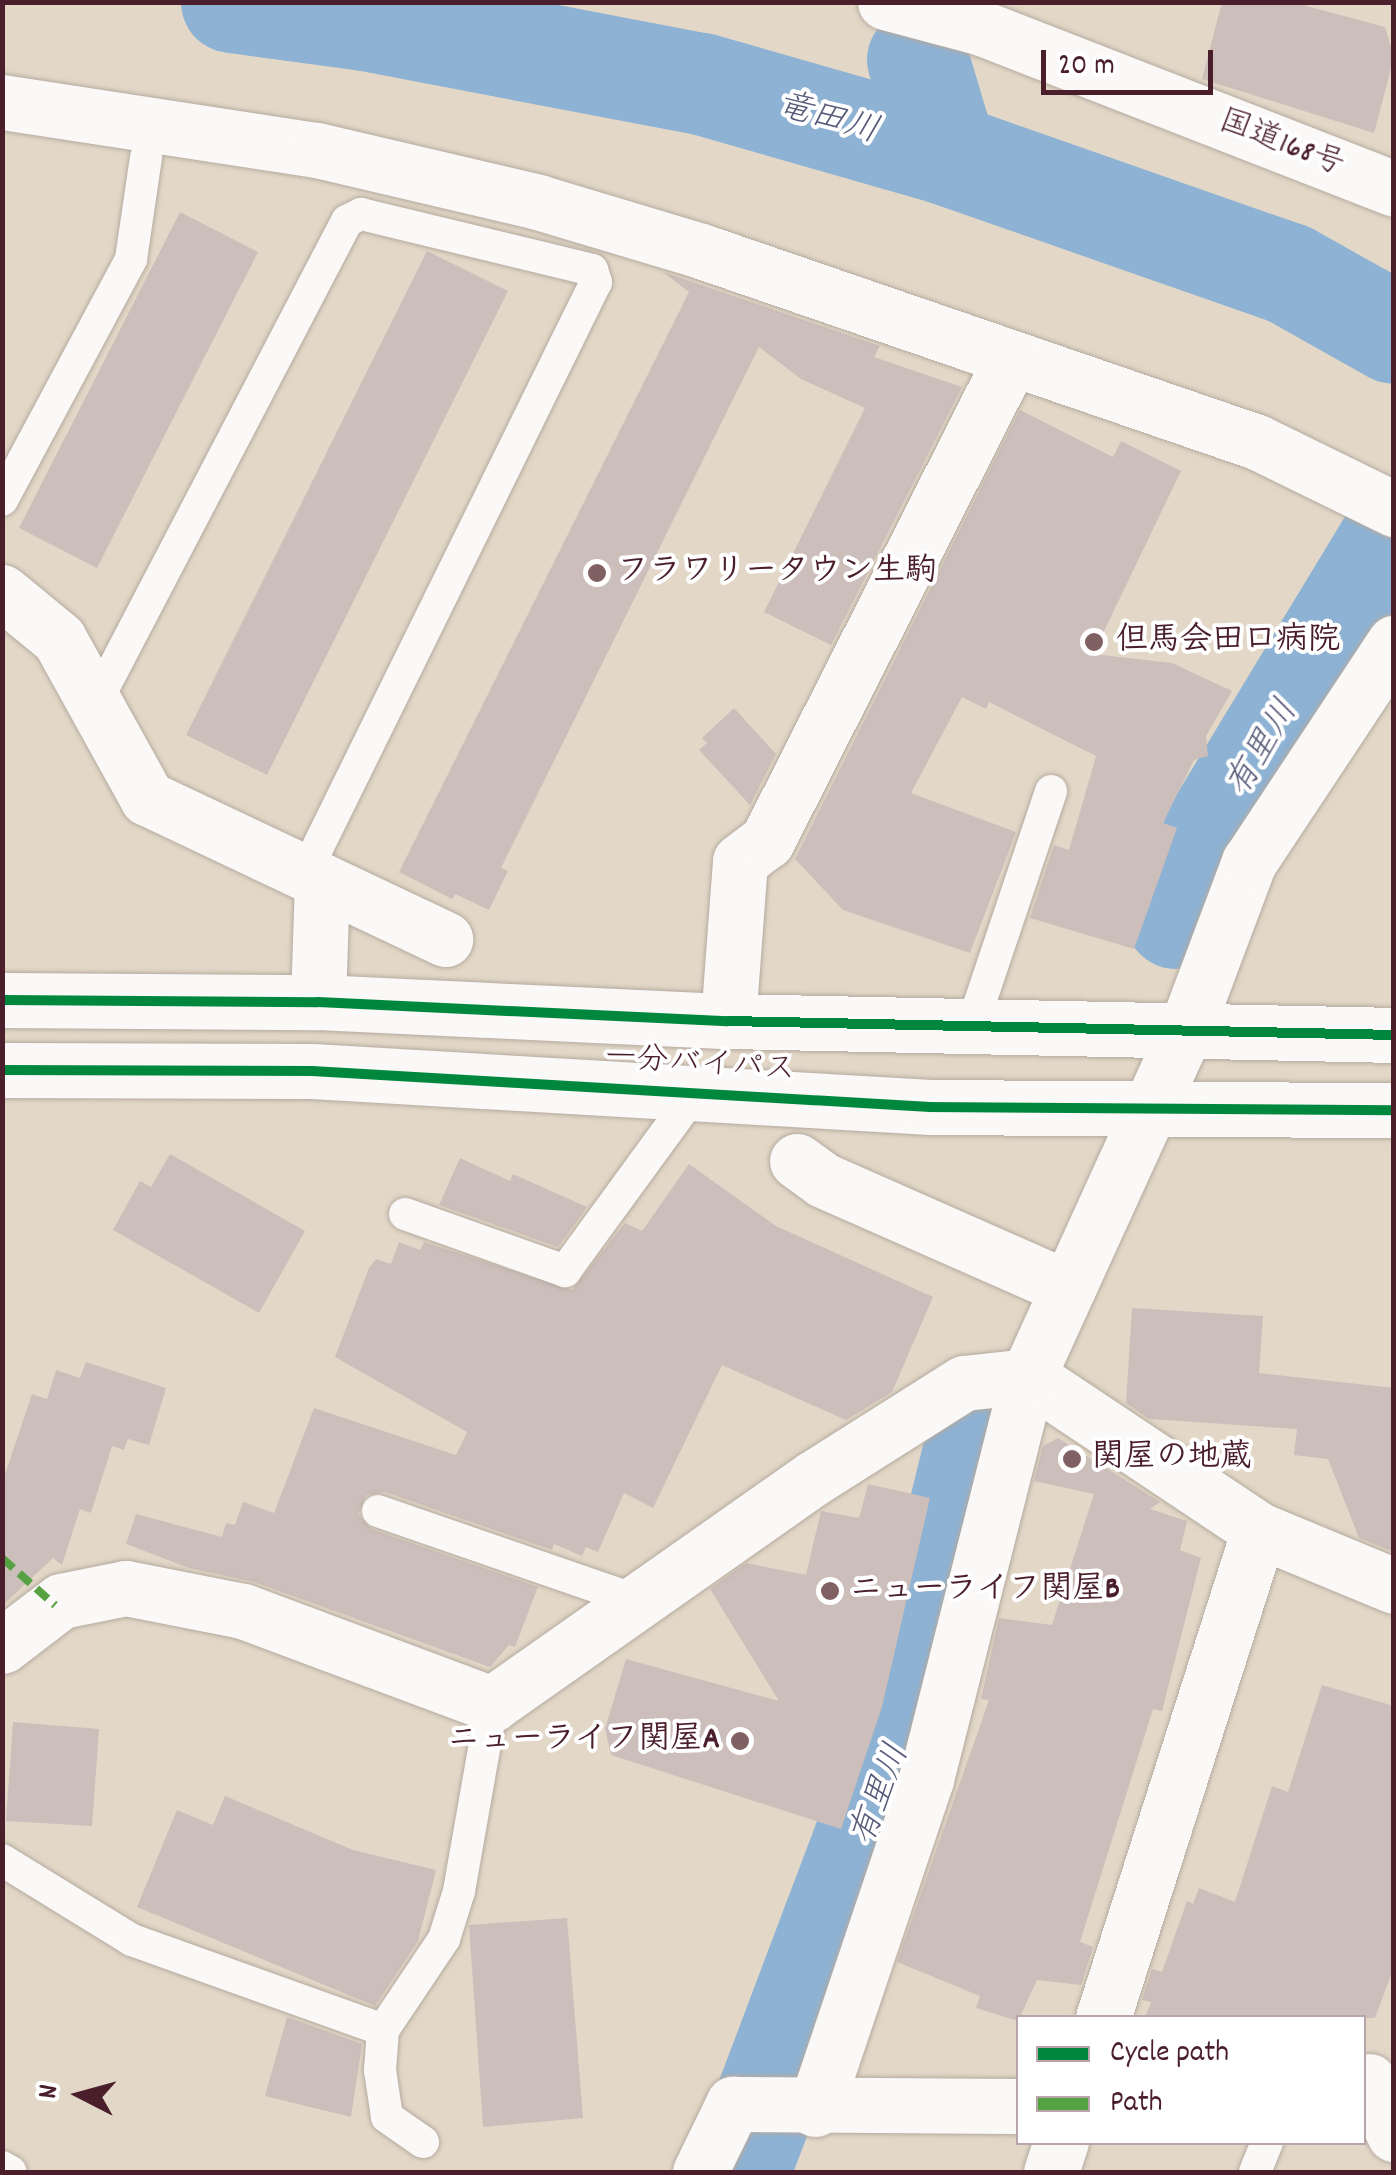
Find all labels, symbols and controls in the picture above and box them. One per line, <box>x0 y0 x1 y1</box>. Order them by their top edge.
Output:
scale bar <box>1046 30 1218 92</box>
text: 20 m <box>1058 46 1115 89</box>
water label: 竜田川 <box>771 85 883 155</box>
street label: 国道168号 <box>1213 104 1349 186</box>
place label: フラワリータウン生駒 <box>617 554 937 592</box>
marker: フラワリータウン生駒 <box>586 562 608 584</box>
place label: 但馬会田口病院 <box>1116 623 1340 661</box>
marker: 但馬会田口病院 <box>1081 629 1107 655</box>
water label: 有里川 <box>1219 693 1309 805</box>
street label: 一分バイパス <box>603 1040 797 1092</box>
place label: 関屋の地蔵 <box>1092 1440 1252 1478</box>
marker: 関屋の地蔵 <box>1061 1448 1083 1470</box>
place label: ニューライフ関屋B <box>850 1572 1121 1610</box>
marker: ニューライフ関屋B <box>819 1580 841 1602</box>
place label: ニューライフ関屋A <box>447 1722 720 1760</box>
marker: ニューライフ関屋A <box>729 1730 751 1752</box>
water label: 有里川 <box>844 1738 920 1852</box>
legend <box>1016 2015 1366 2145</box>
text: Cycle path <box>1110 2033 1229 2076</box>
north arrow <box>30 2045 130 2145</box>
text: N <box>30 2083 71 2101</box>
text: Path <box>1110 2083 1163 2126</box>

